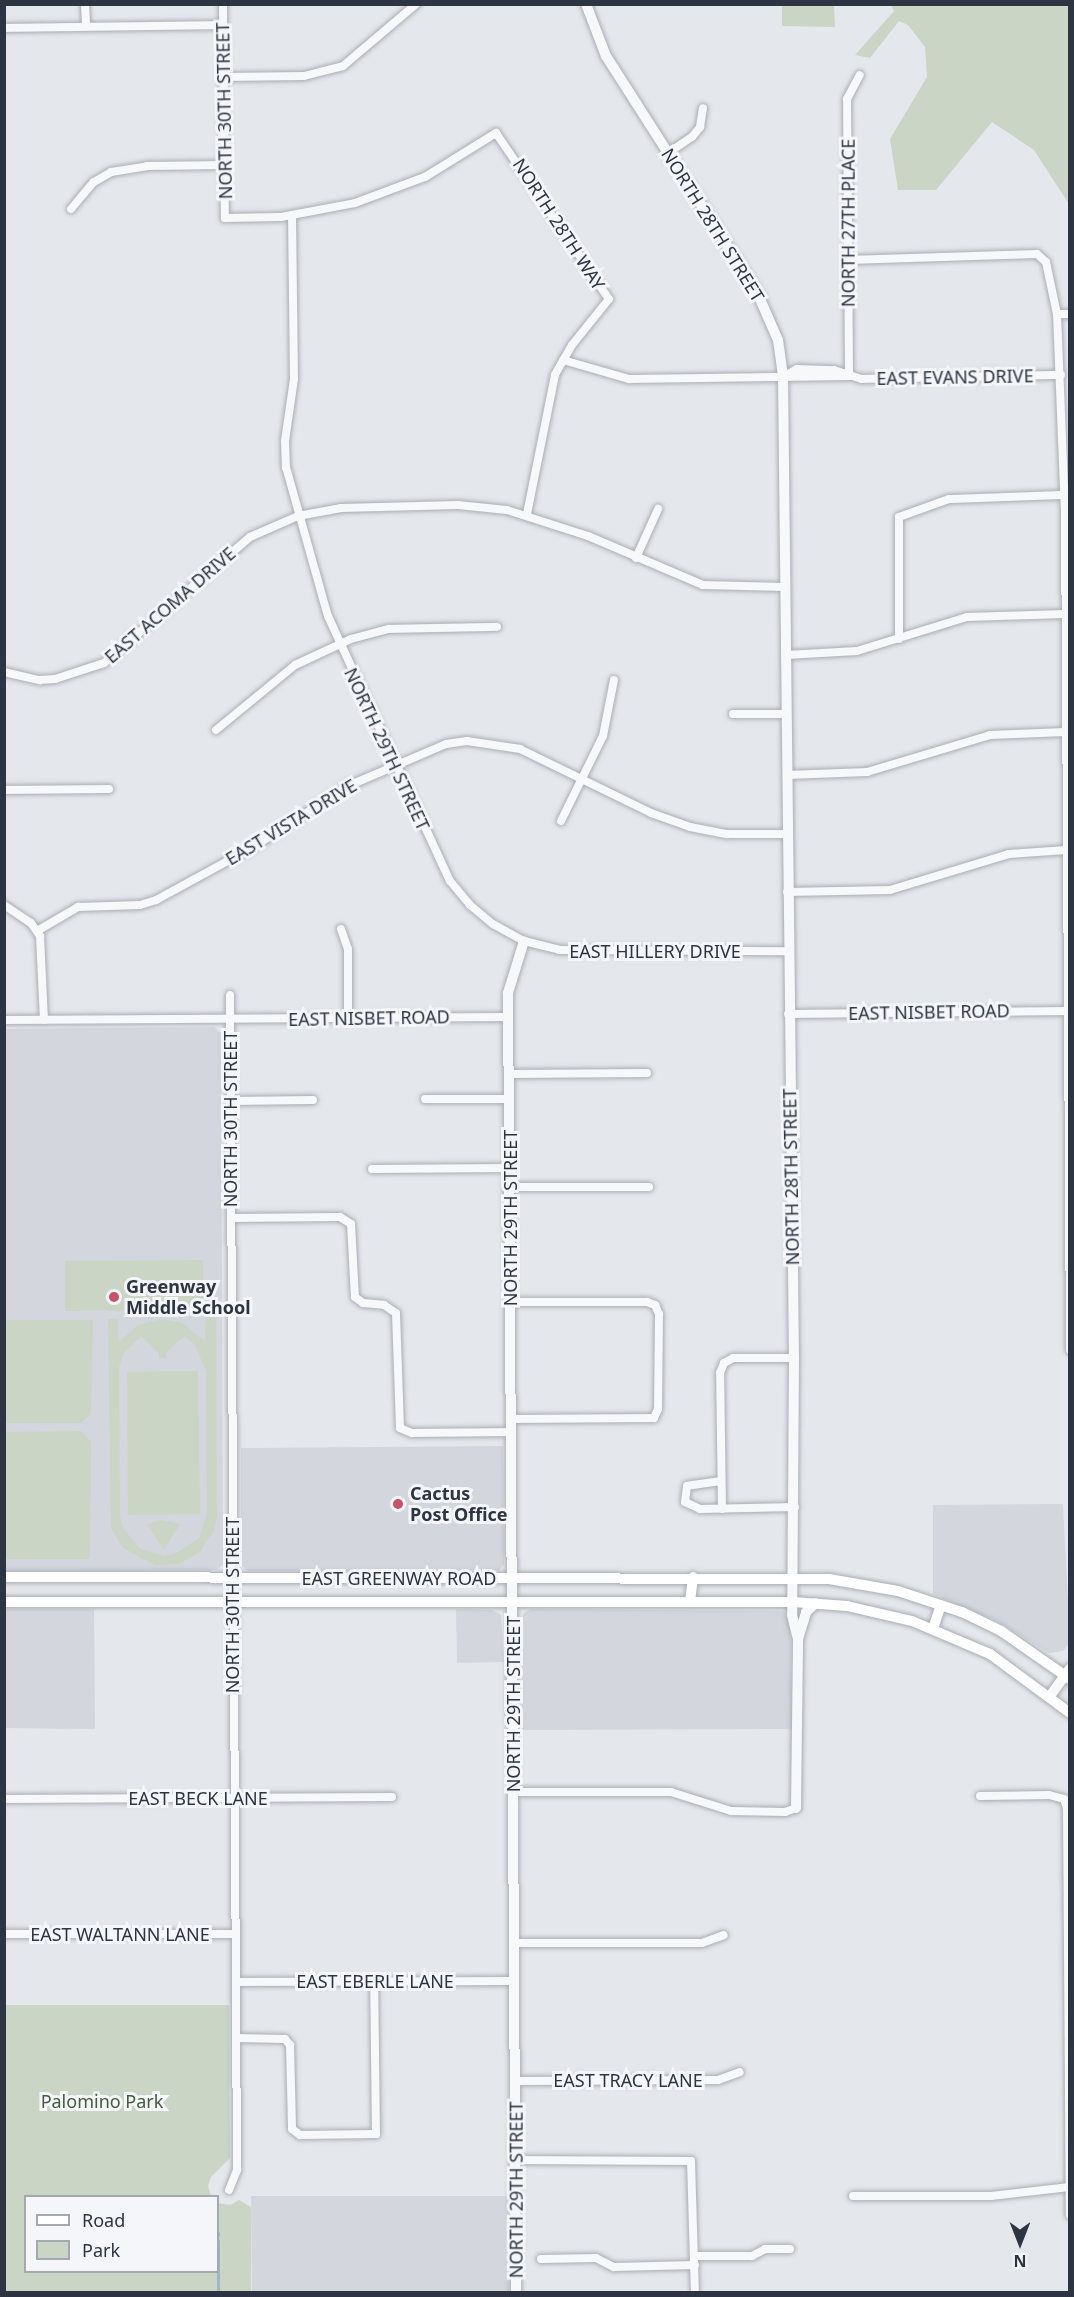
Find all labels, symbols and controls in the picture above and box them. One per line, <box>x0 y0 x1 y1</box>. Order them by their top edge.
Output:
street label: NORTH 30TH STREET <box>212 22 236 200</box>
street label: NORTH 27TH PLACE <box>837 139 859 307</box>
street label: NORTH 28TH STREET <box>657 144 769 306</box>
street label: NORTH 28TH WAY <box>508 154 610 294</box>
street label: EAST EVANS DRIVE <box>876 365 1034 389</box>
street label: EAST ACOMA DRIVE <box>100 542 240 668</box>
street label: NORTH 29TH STREET <box>340 664 434 834</box>
street label: EAST VISTA DRIVE <box>222 774 360 870</box>
street label: EAST HILLERY DRIVE <box>569 940 741 962</box>
street label: EAST NISBET ROAD <box>848 1000 1010 1024</box>
street label: EAST NISBET ROAD <box>288 1006 450 1030</box>
street label: NORTH 30TH STREET <box>219 1031 241 1207</box>
street label: NORTH 28TH STREET <box>779 1088 803 1266</box>
street label: NORTH 29TH STREET <box>499 1130 521 1306</box>
place label: Greenway Middle School <box>126 1276 251 1318</box>
marker: Greenway Middle School <box>107 1290 121 1304</box>
place label: Cactus Post Office <box>410 1483 508 1526</box>
marker: Cactus Post Office <box>391 1497 405 1511</box>
street label: NORTH 30TH STREET <box>221 1517 243 1693</box>
street label: EAST GREENWAY ROAD <box>302 1567 496 1589</box>
street label: NORTH 29TH STREET <box>502 1616 524 1792</box>
street label: EAST BECK LANE <box>128 1787 268 1809</box>
street label: EAST WALTANN LANE <box>30 1923 210 1945</box>
street label: EAST EBERLE LANE <box>296 1970 454 1992</box>
street label: EAST TRACY LANE <box>553 2069 703 2091</box>
park label: Palomino Park <box>41 2090 163 2112</box>
street label: NORTH 29TH STREET <box>505 2102 527 2278</box>
legend <box>24 2195 219 2273</box>
text: Road <box>82 2208 125 2232</box>
north arrow <box>990 2213 1050 2273</box>
text: Park <box>82 2238 120 2262</box>
text: N <box>1014 2250 1027 2272</box>

